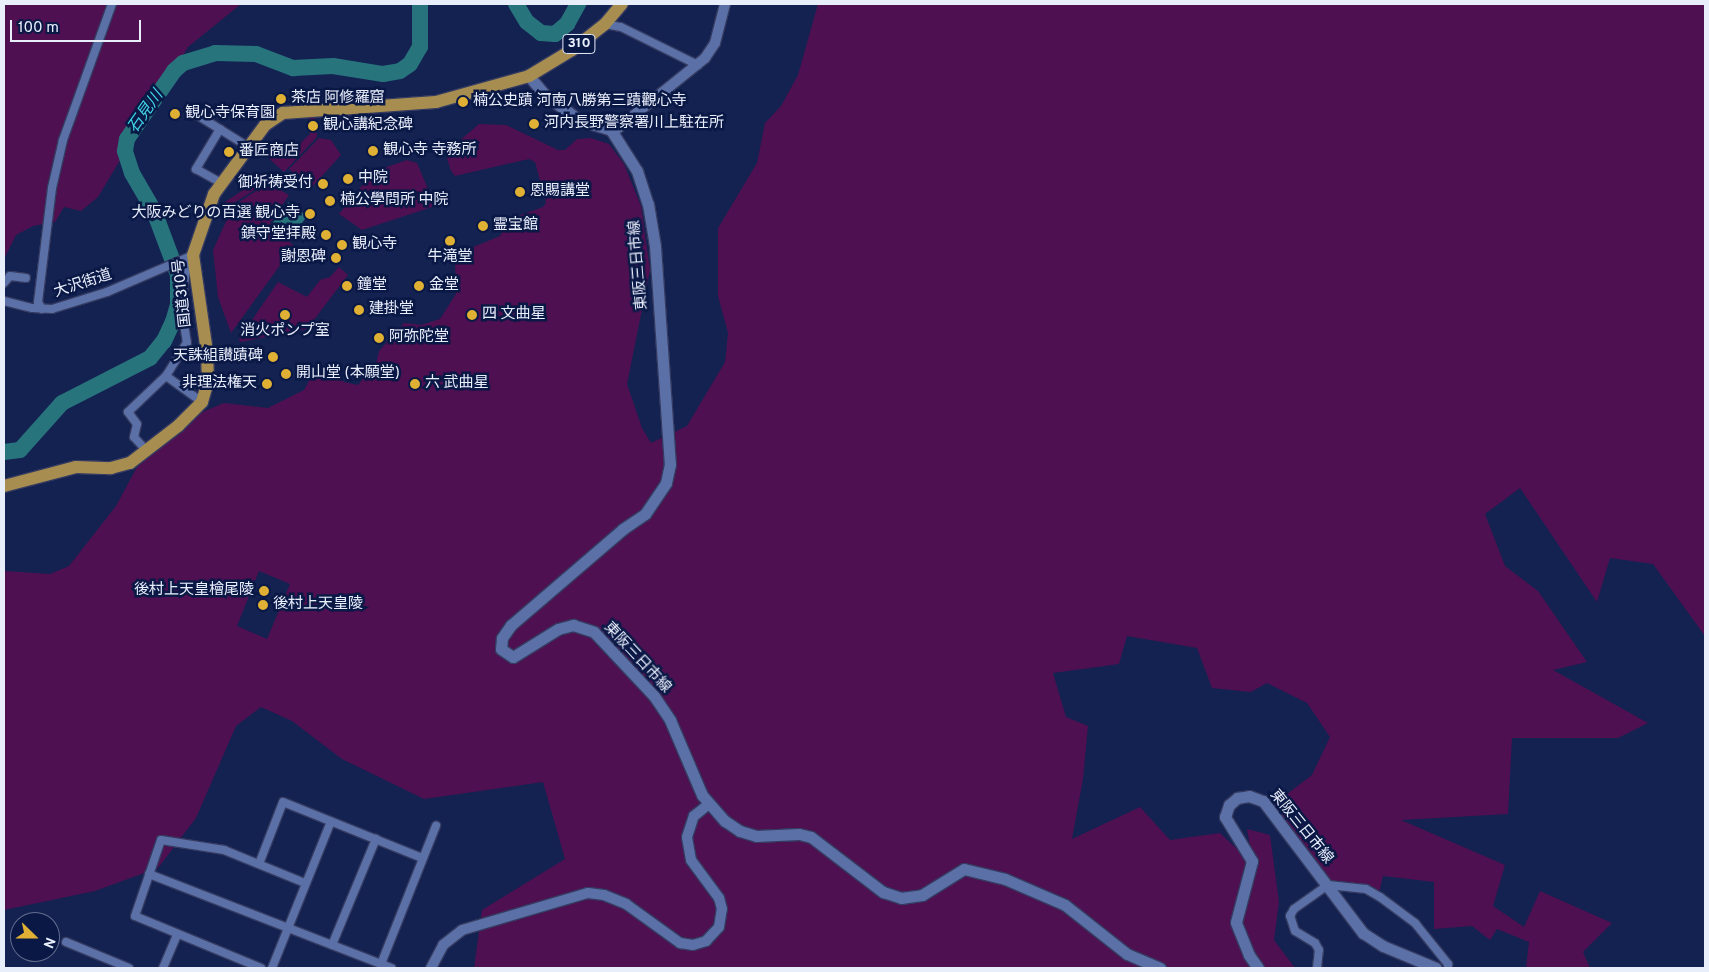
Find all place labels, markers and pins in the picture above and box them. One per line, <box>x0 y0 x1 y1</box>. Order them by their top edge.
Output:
place label: 茶店 阿修羅窟 <box>291 90 385 108</box>
marker: 茶店 阿修羅窟 <box>275 93 287 105</box>
place label: 楠公史蹟 河南八勝第三蹟觀心寺 <box>473 93 687 111</box>
marker: 楠公史蹟 河南八勝第三蹟觀心寺 <box>457 96 469 108</box>
place label: 観心寺保育園 <box>185 105 275 123</box>
marker: 観心寺保育園 <box>169 108 181 120</box>
place label: 河内長野警察署川上駐在所 <box>544 115 724 133</box>
place label: 観心講紀念碑 <box>323 117 413 135</box>
marker: 河内長野警察署川上駐在所 <box>528 118 540 130</box>
marker: 観心講紀念碑 <box>307 120 319 132</box>
place label: 観心寺 寺務所 <box>383 142 477 160</box>
place label: 番匠商店 <box>239 143 299 161</box>
marker: 観心寺 寺務所 <box>367 145 379 157</box>
marker: 番匠商店 <box>223 146 235 158</box>
place label: 中院 <box>358 170 388 188</box>
marker: 中院 <box>342 173 354 185</box>
place label: 御祈祷受付 <box>238 175 313 193</box>
marker: 御祈祷受付 <box>317 178 329 190</box>
place label: 恩賜講堂 <box>530 183 590 201</box>
marker: 恩賜講堂 <box>514 186 526 198</box>
place label: 楠公學問所 中院 <box>340 192 449 210</box>
marker: 楠公學問所 中院 <box>324 195 336 207</box>
place label: 大阪みどりの百選 観心寺 <box>131 205 300 223</box>
marker: 大阪みどりの百選 観心寺 <box>304 208 316 220</box>
place label: 霊宝館 <box>493 217 538 235</box>
marker: 霊宝館 <box>477 220 489 232</box>
place label: 鎮守堂拝殿 <box>241 226 316 244</box>
marker: 鎮守堂拝殿 <box>320 229 332 241</box>
marker: 牛滝堂 <box>444 235 456 247</box>
place label: 観心寺 <box>352 236 397 254</box>
marker: 観心寺 <box>336 239 348 251</box>
place label: 謝恩碑 <box>281 249 326 267</box>
place label: 牛滝堂 <box>428 249 472 267</box>
marker: 謝恩碑 <box>330 252 342 264</box>
place label: 鐘堂 <box>357 277 387 295</box>
place label: 金堂 <box>429 277 459 295</box>
marker: 鐘堂 <box>341 280 353 292</box>
marker: 金堂 <box>413 280 425 292</box>
place label: 建掛堂 <box>369 301 414 319</box>
marker: 建掛堂 <box>353 304 365 316</box>
place label: 四 文曲星 <box>482 306 546 324</box>
marker: 消火ポンプ室 <box>279 309 291 321</box>
marker: 四 文曲星 <box>466 309 478 321</box>
place label: 消火ポンプ室 <box>240 323 330 341</box>
place label: 阿弥陀堂 <box>389 329 449 347</box>
marker: 阿弥陀堂 <box>373 332 385 344</box>
place label: 天誅組讃蹟碑 <box>173 348 263 366</box>
marker: 天誅組讃蹟碑 <box>267 351 279 363</box>
place label: 開山堂 (本願堂) <box>296 365 400 383</box>
marker: 開山堂 (本願堂) <box>280 368 292 380</box>
place label: 非理法権天 <box>182 375 257 393</box>
place label: 六 武曲星 <box>425 375 489 393</box>
marker: 非理法権天 <box>261 378 273 390</box>
marker: 六 武曲星 <box>409 378 421 390</box>
place label: 後村上天皇檜尾陵 <box>134 582 254 600</box>
marker: 後村上天皇檜尾陵 <box>258 585 270 597</box>
place label: 後村上天皇陵 <box>273 596 363 614</box>
marker: 後村上天皇陵 <box>257 599 269 611</box>

